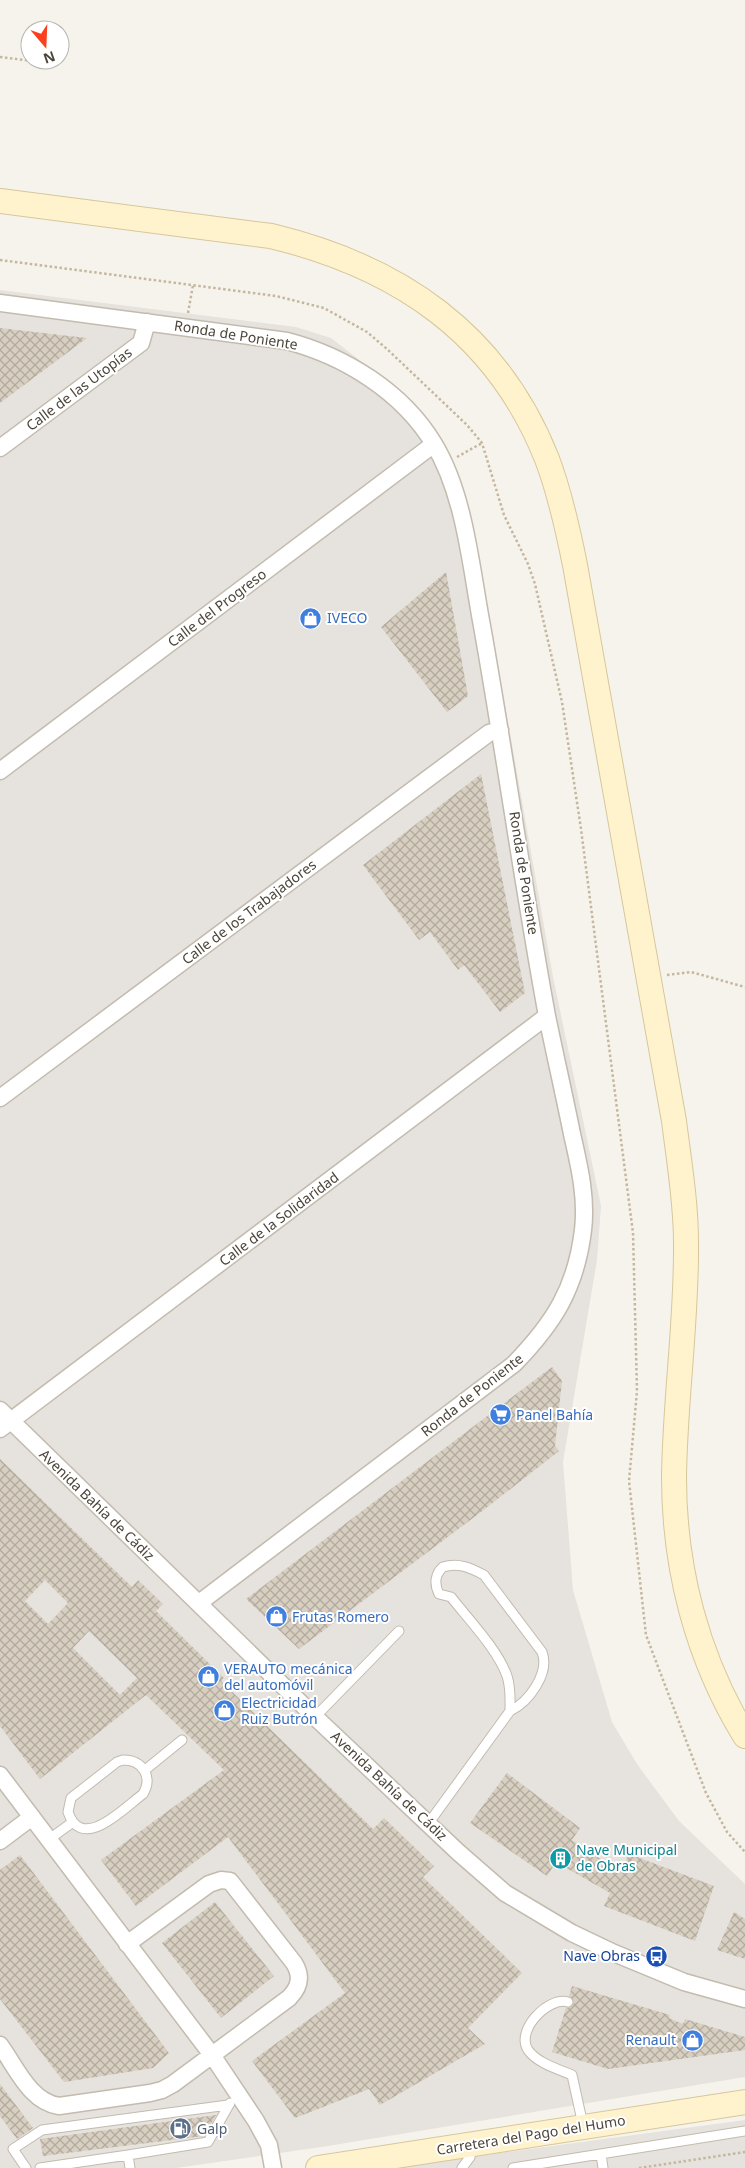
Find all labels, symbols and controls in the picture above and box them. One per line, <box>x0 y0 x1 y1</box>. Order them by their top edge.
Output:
north arrow <box>20 20 70 70</box>
text: N <box>41 47 58 69</box>
street label: Ronda de Poniente <box>173 315 299 354</box>
street label: Calle de las Utopías <box>22 342 136 435</box>
street label: Calle del Progreso <box>164 564 270 651</box>
shop icon: IVECO <box>299 606 323 630</box>
place label: IVECO <box>327 608 367 627</box>
street label: Ronda de Poniente <box>505 810 544 936</box>
street label: Calle de los Trabajadores <box>178 855 320 968</box>
street label: Calle de la Solidaridad <box>215 1167 342 1270</box>
street label: Ronda de Poniente <box>417 1349 527 1441</box>
supermarket icon: Panel Bahía <box>488 1403 512 1427</box>
place label: Panel Bahía <box>516 1405 593 1424</box>
street label: Avenida Bahía de Cádiz <box>36 1445 159 1565</box>
shop icon: Frutas Romero <box>264 1605 288 1629</box>
place label: Frutas Romero <box>292 1607 389 1626</box>
place label: VERAUTO mecánica del automóvil <box>224 1659 353 1694</box>
shop icon: VERAUTO mecánica del automóvil <box>196 1665 220 1689</box>
place label: Electricidad Ruiz Butrón <box>241 1693 318 1728</box>
shop icon: Electricidad Ruiz Butrón <box>213 1699 237 1723</box>
street label: Avenida Bahía de Cádiz <box>327 1727 452 1845</box>
place label: Nave Municipal de Obras <box>576 1840 677 1875</box>
building icon: Nave Municipal de Obras <box>548 1846 572 1870</box>
bus stop icon: Nave Obras <box>644 1944 668 1968</box>
place label: Nave Obras <box>563 1946 640 1965</box>
shop icon: Renault <box>680 2028 704 2052</box>
place label: Renault <box>626 2030 676 2049</box>
street label: Carretera del Pago del Humo <box>435 2110 627 2159</box>
fuel station icon: Galp <box>169 2117 193 2141</box>
place label: Galp <box>197 2119 227 2138</box>

